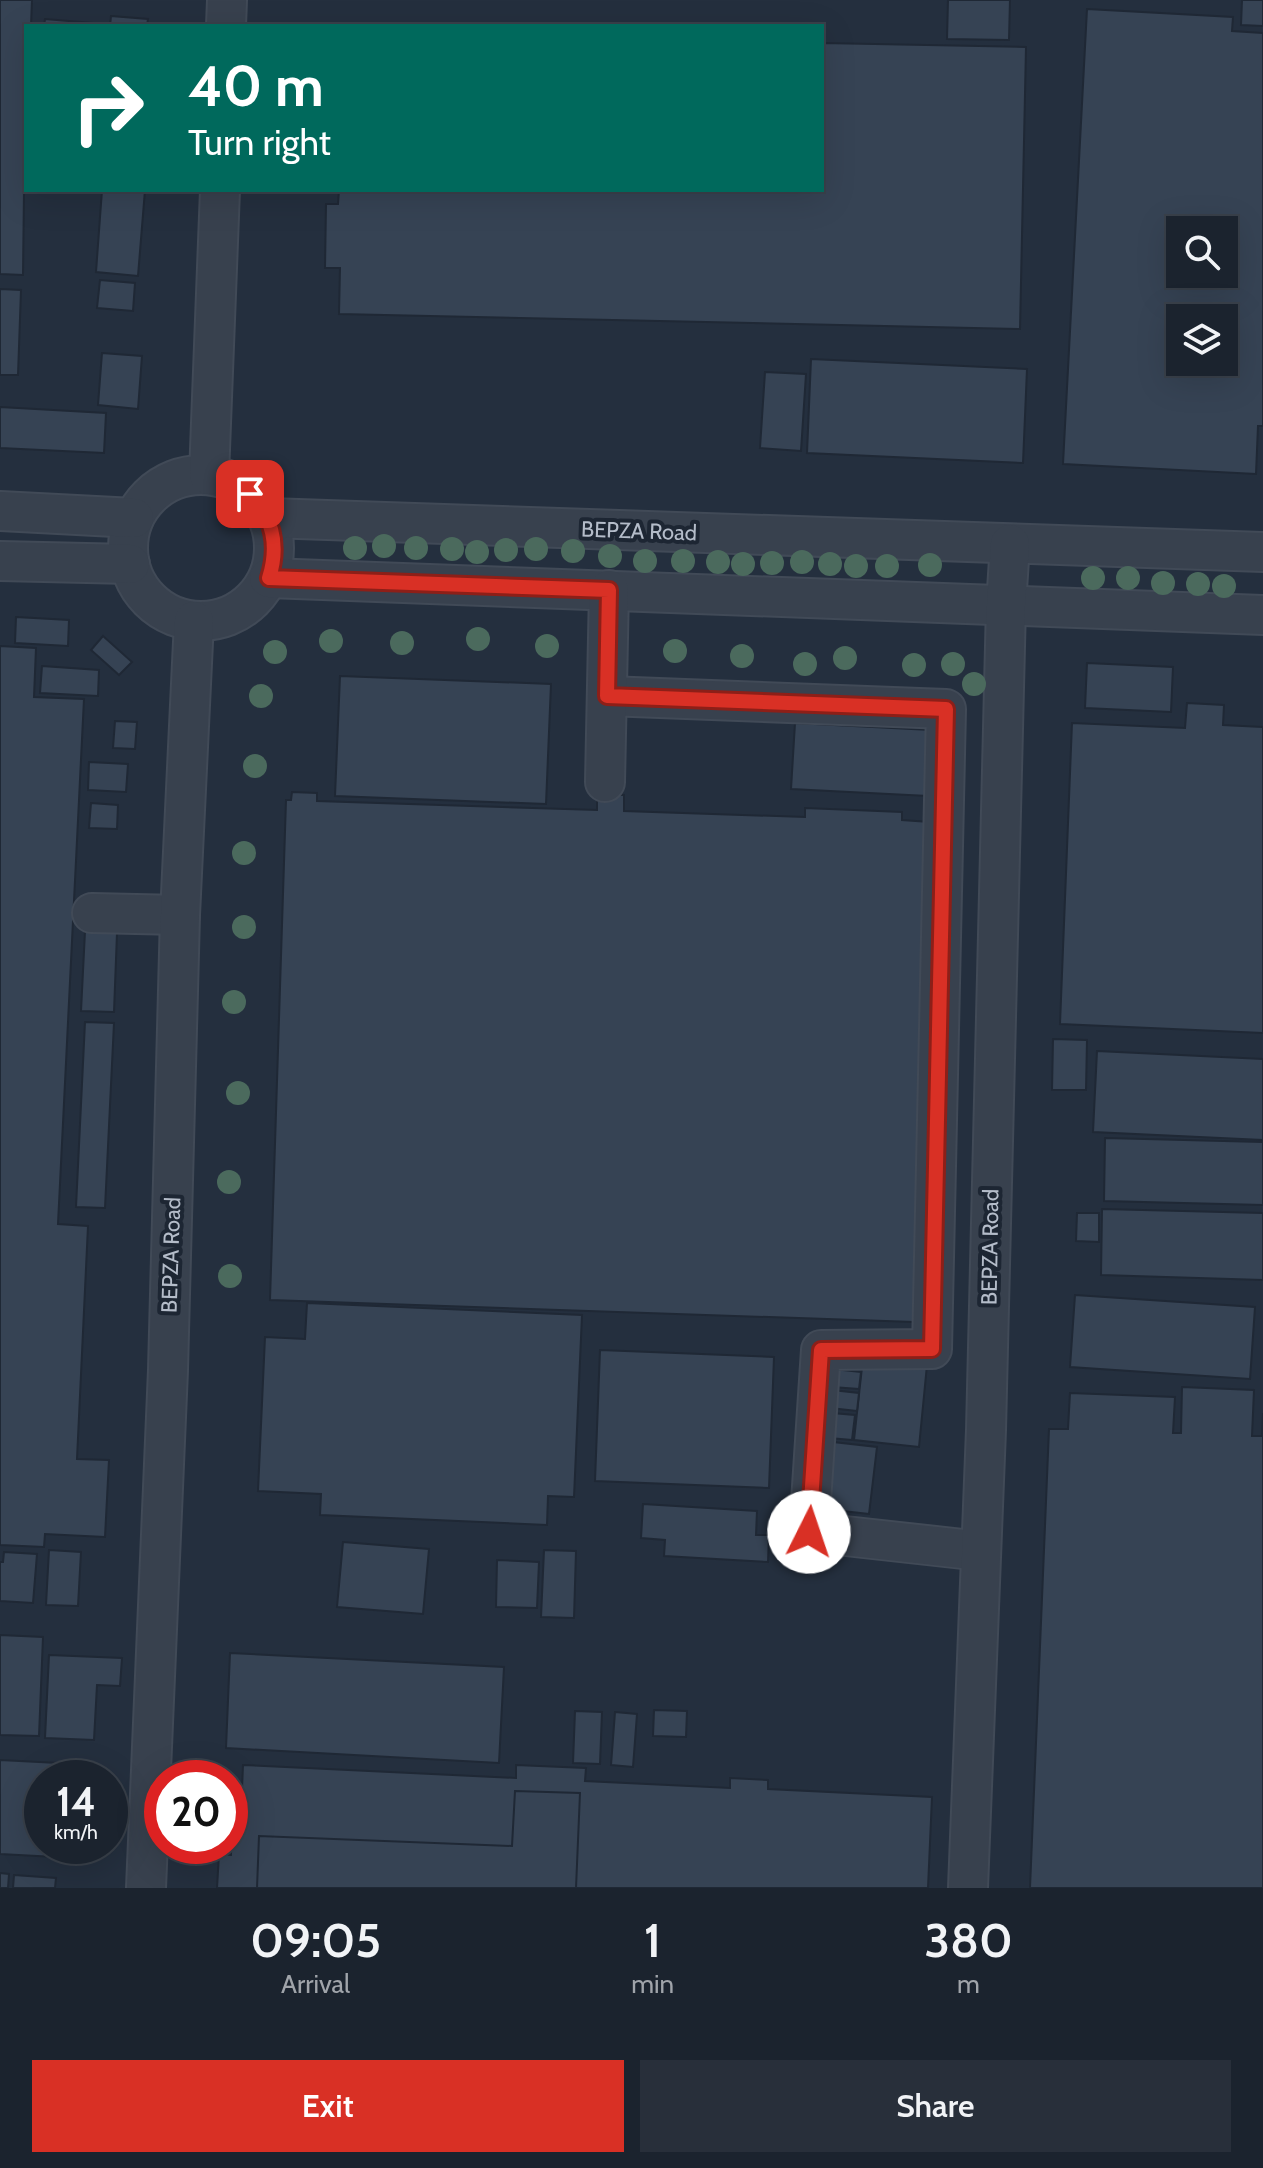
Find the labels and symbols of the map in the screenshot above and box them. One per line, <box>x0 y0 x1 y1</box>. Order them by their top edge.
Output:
pin <box>216 460 284 528</box>
street label: BEPZA Road <box>581 515 697 547</box>
street label: BEPZA Road <box>975 1189 1005 1305</box>
street label: BEPZA Road <box>155 1197 187 1313</box>
position arrow <box>767 1490 851 1574</box>
speed limit sign: 20 <box>144 1760 248 1864</box>

